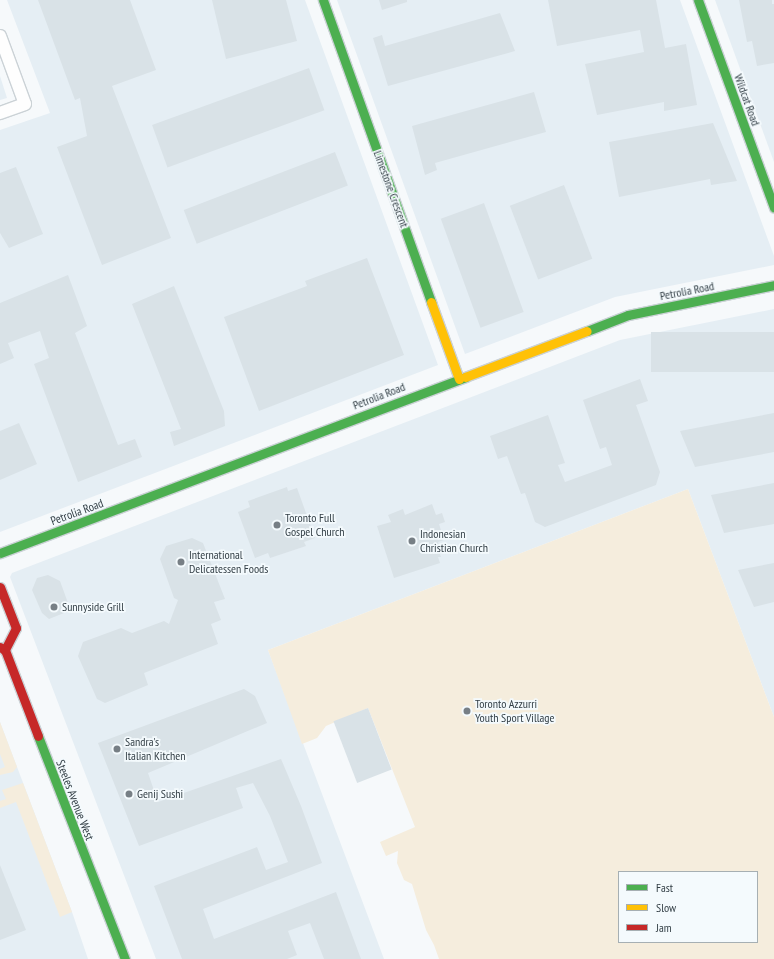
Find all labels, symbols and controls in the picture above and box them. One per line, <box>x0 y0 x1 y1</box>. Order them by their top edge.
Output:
street label: Wildcat Road <box>731 72 763 128</box>
street label: Limestone Crescent <box>370 149 412 229</box>
street label: Petrolia Road <box>659 279 715 303</box>
street label: Petrolia Road <box>351 379 407 413</box>
street label: Petrolia Road <box>49 496 105 528</box>
place label: Toronto Full Gospel Church <box>285 511 344 539</box>
marker: Toronto Full Gospel Church <box>272 520 282 530</box>
place label: Indonesian Christian Church <box>420 527 488 555</box>
marker: Indonesian Christian Church <box>407 536 417 546</box>
place label: International Delicatessen Foods <box>189 548 268 576</box>
marker: International Delicatessen Foods <box>176 557 186 567</box>
place label: Sunnyside Grill <box>62 600 124 614</box>
marker: Sunnyside Grill <box>49 602 59 612</box>
place label: Toronto Azzurri Youth Sport Village <box>475 697 555 725</box>
marker: Toronto Azzurri Youth Sport Village <box>462 706 472 716</box>
place label: Sandra's Italian Kitchen <box>125 735 185 763</box>
marker: Sandra's Italian Kitchen <box>112 744 122 754</box>
street label: Steeles Avenue West <box>53 758 97 842</box>
place label: Genij Sushi <box>137 787 183 801</box>
marker: Genij Sushi <box>124 789 134 799</box>
legend <box>618 871 758 943</box>
text: Fast <box>656 880 673 895</box>
text: Slow <box>656 900 676 915</box>
text: Jam <box>656 920 672 935</box>

